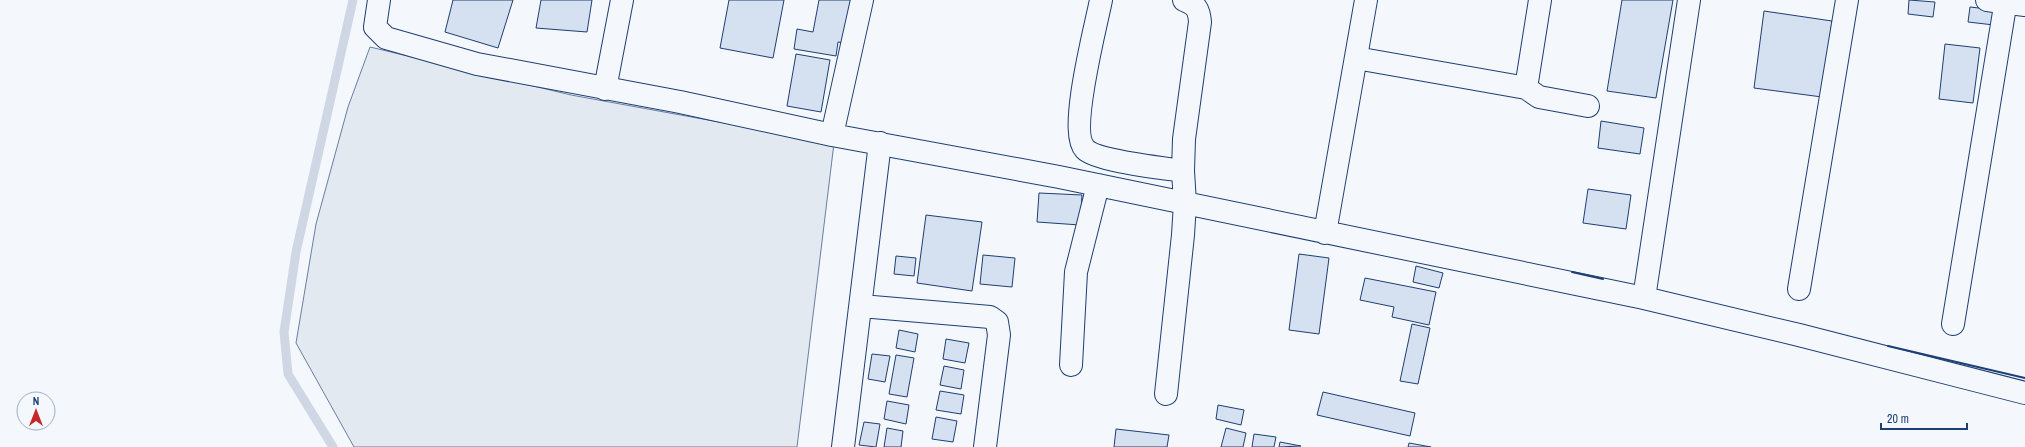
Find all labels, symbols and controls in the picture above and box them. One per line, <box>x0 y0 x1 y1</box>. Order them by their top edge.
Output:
north arrow <box>16 391 56 431</box>
text: N <box>33 394 39 408</box>
scale bar <box>1881 405 1967 431</box>
text: 20 m <box>1887 411 1909 427</box>

